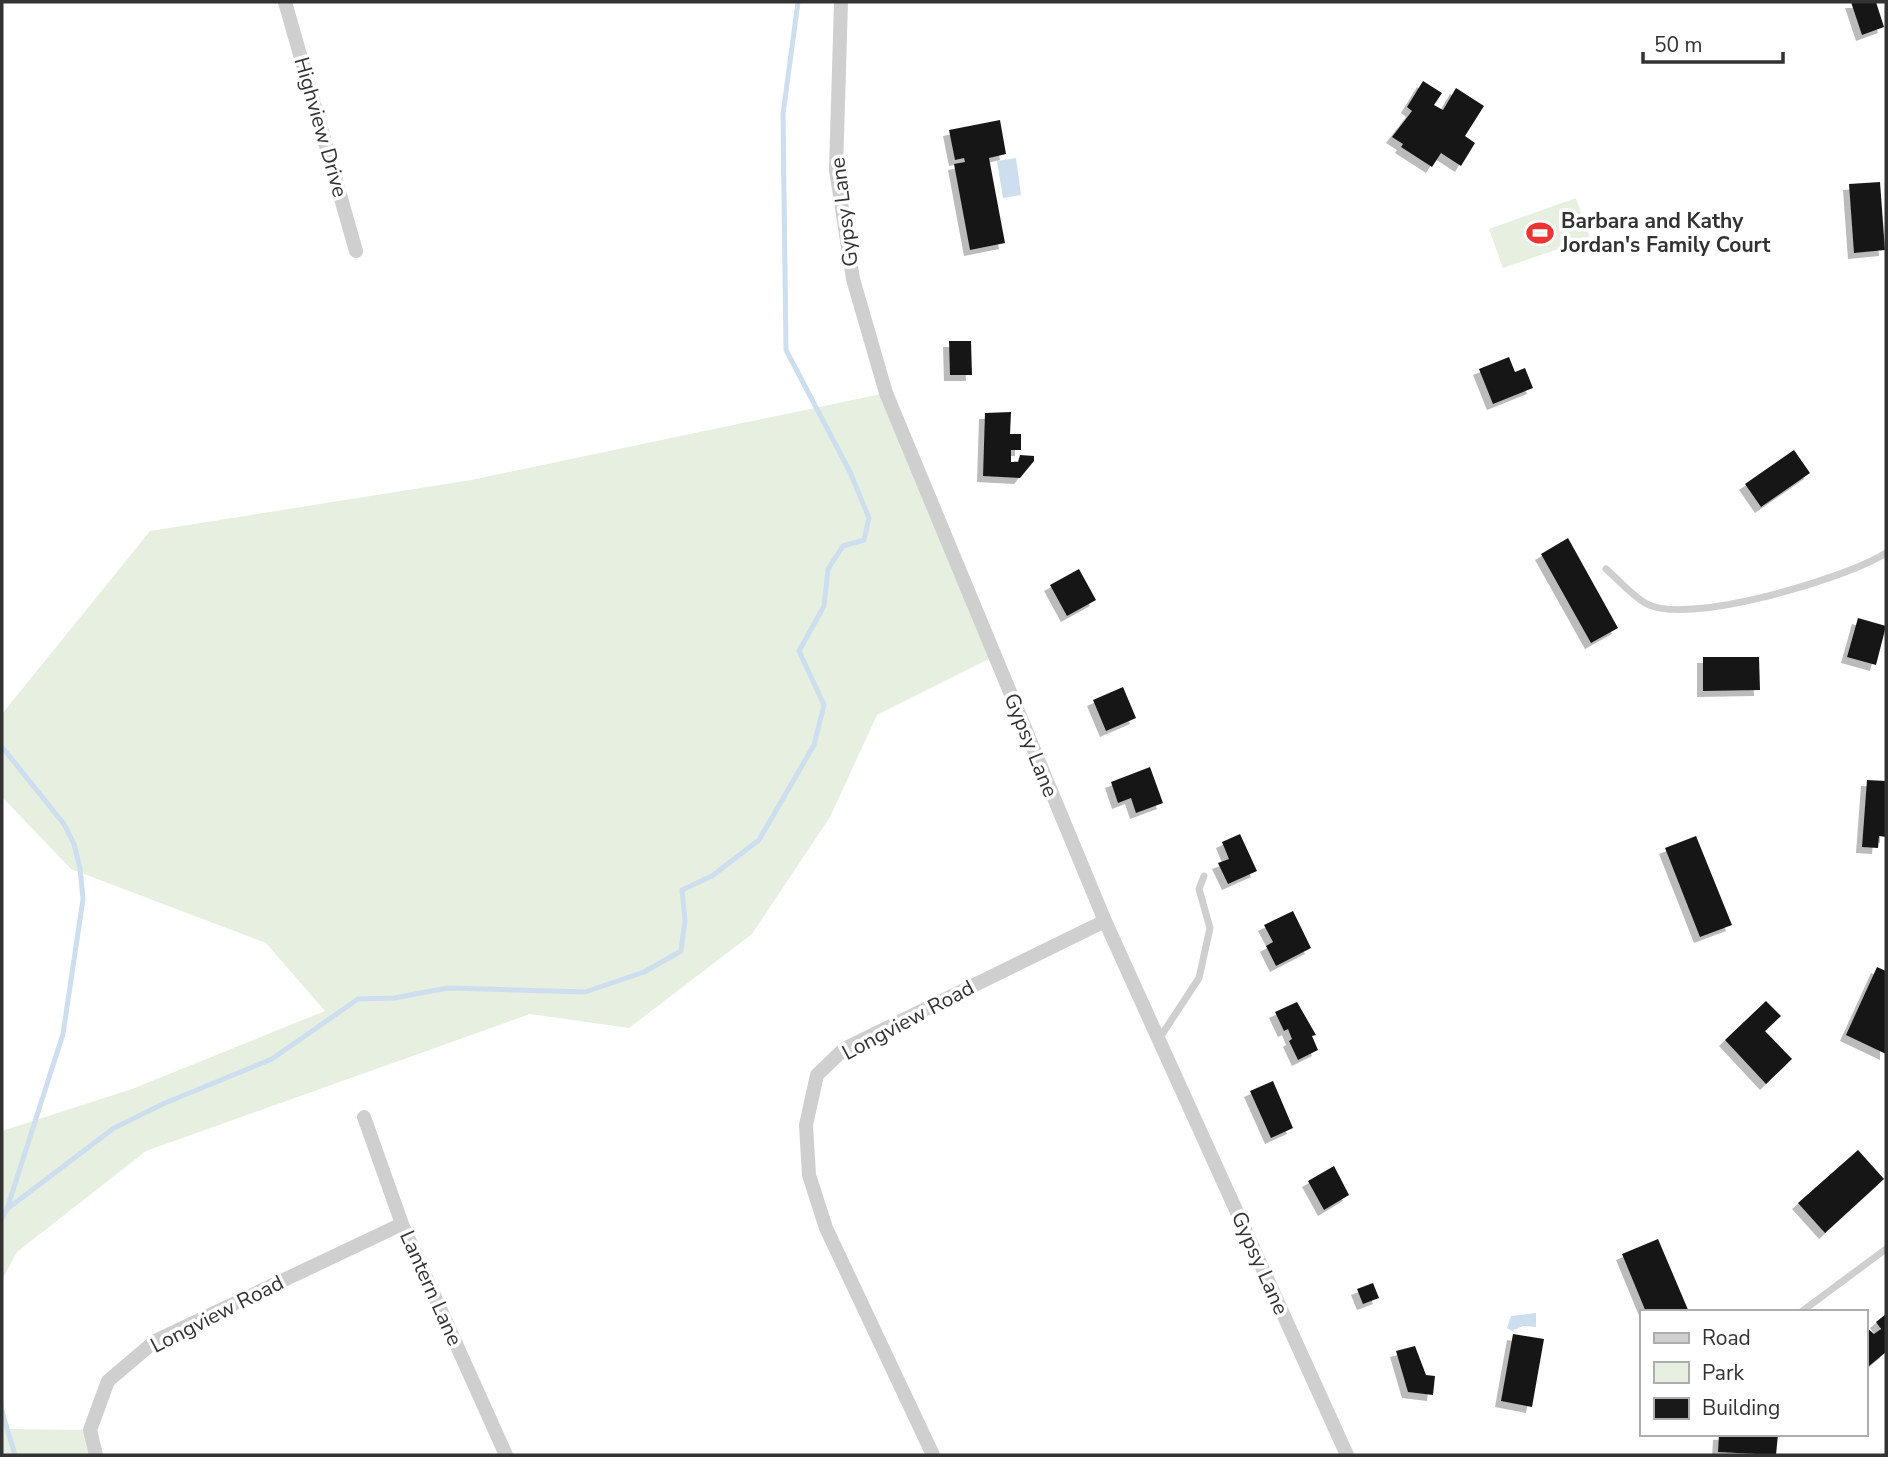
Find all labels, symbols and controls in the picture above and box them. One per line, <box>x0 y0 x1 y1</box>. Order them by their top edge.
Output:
scale bar <box>1643 21 1783 65</box>
text: 50 m <box>1654 31 1703 59</box>
street label: Highview Drive <box>288 54 354 200</box>
street label: Gypsy Lane <box>823 156 865 268</box>
place label: Barbara and Kathy Jordan's Family Court <box>1560 207 1771 259</box>
sports icon: Barbara and Kathy Jordan's Family Court <box>1525 218 1555 248</box>
street label: Gypsy Lane <box>997 689 1065 801</box>
street label: Longview Road <box>837 973 979 1067</box>
street label: Gypsy Lane <box>1225 1207 1295 1319</box>
street label: Lantern Lane <box>393 1226 469 1350</box>
street label: Longview Road <box>146 1268 288 1360</box>
legend <box>1640 1310 1867 1436</box>
text: Road <box>1702 1324 1751 1352</box>
text: Park <box>1702 1359 1744 1387</box>
text: Building <box>1702 1394 1780 1422</box>

